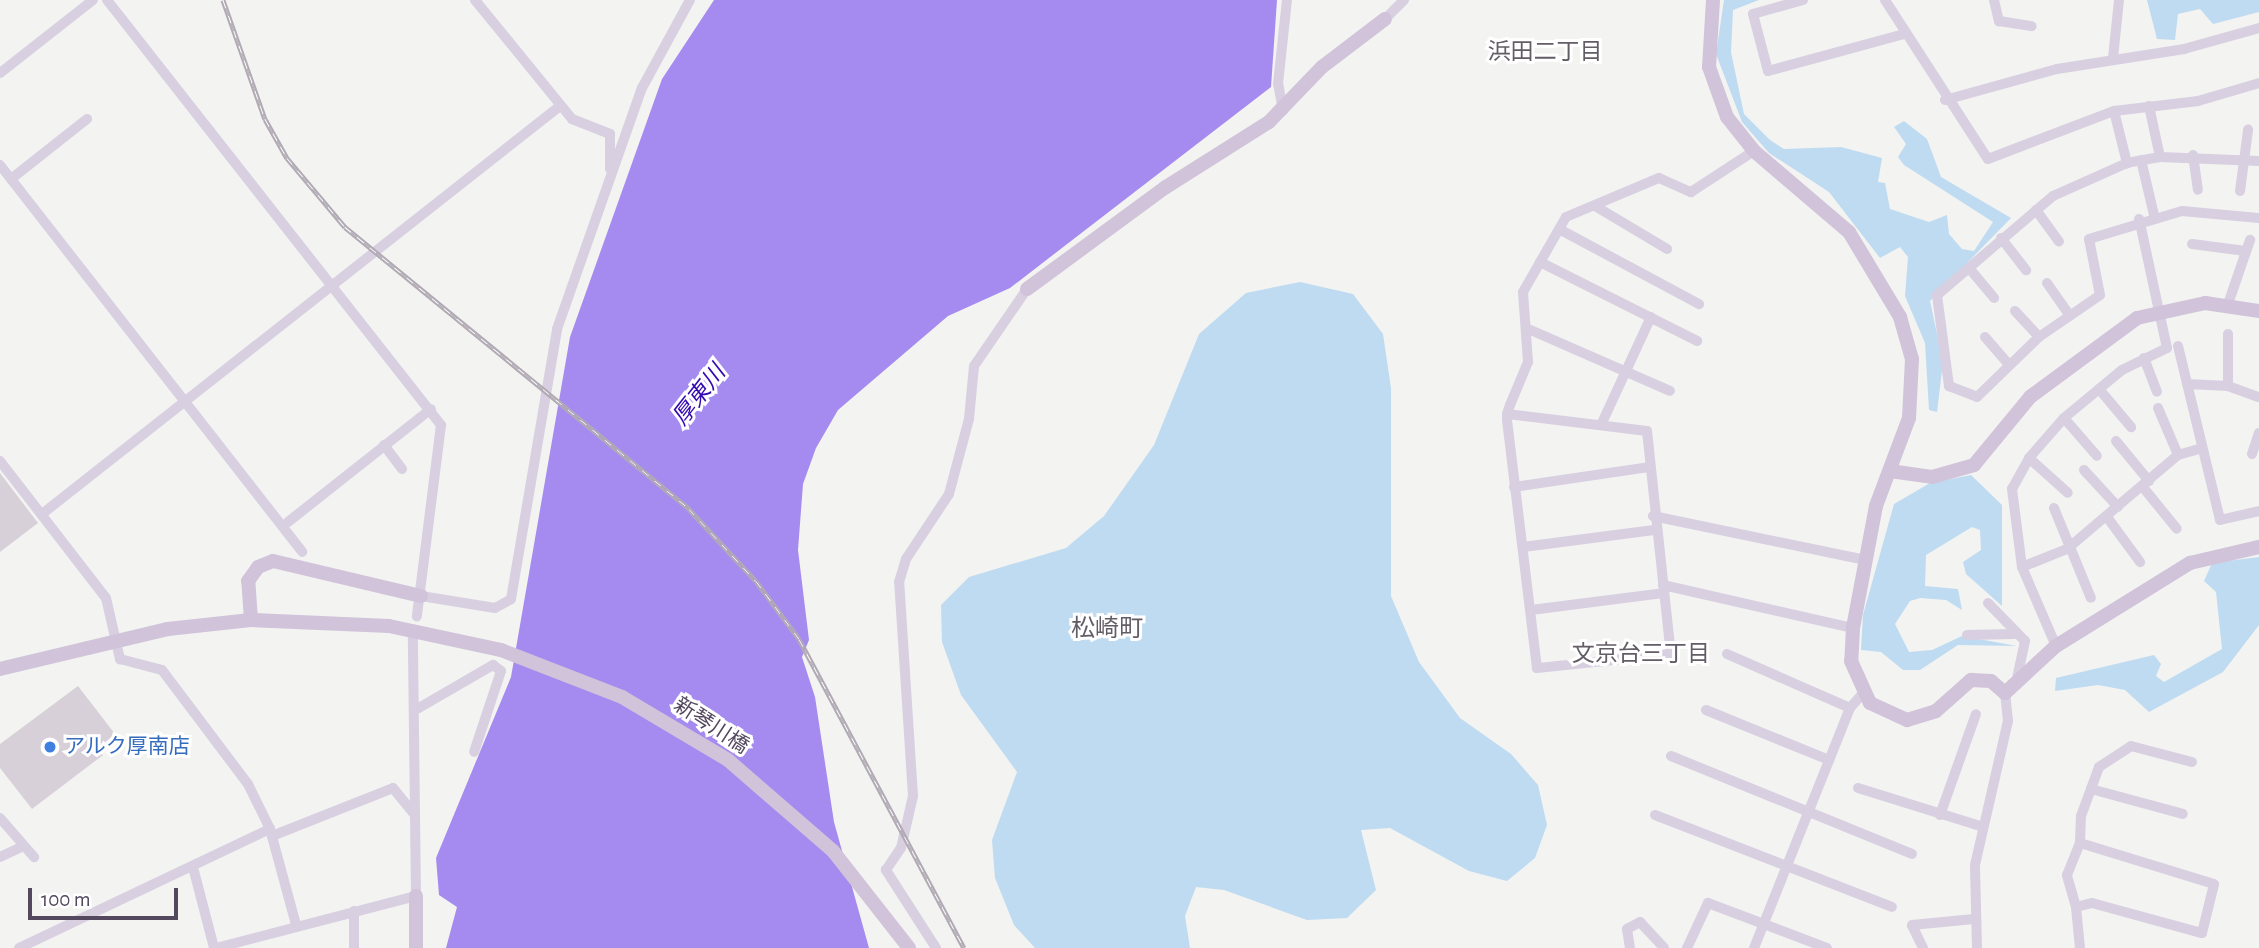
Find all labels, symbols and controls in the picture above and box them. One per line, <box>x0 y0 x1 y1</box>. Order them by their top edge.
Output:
district label: 浜田二丁目 <box>1488 39 1602 67</box>
water label: 厚東川 <box>668 360 732 432</box>
district label: 松崎町 <box>1071 616 1143 644</box>
district label: 文京台三丁目 <box>1572 641 1710 669</box>
street label: 新琴川橋 <box>669 693 753 759</box>
place label: アルク厚南店 <box>64 734 190 760</box>
marker: アルク厚南店 <box>42 739 58 755</box>
scale bar <box>32 874 182 918</box>
text: 100 m <box>41 889 91 910</box>

